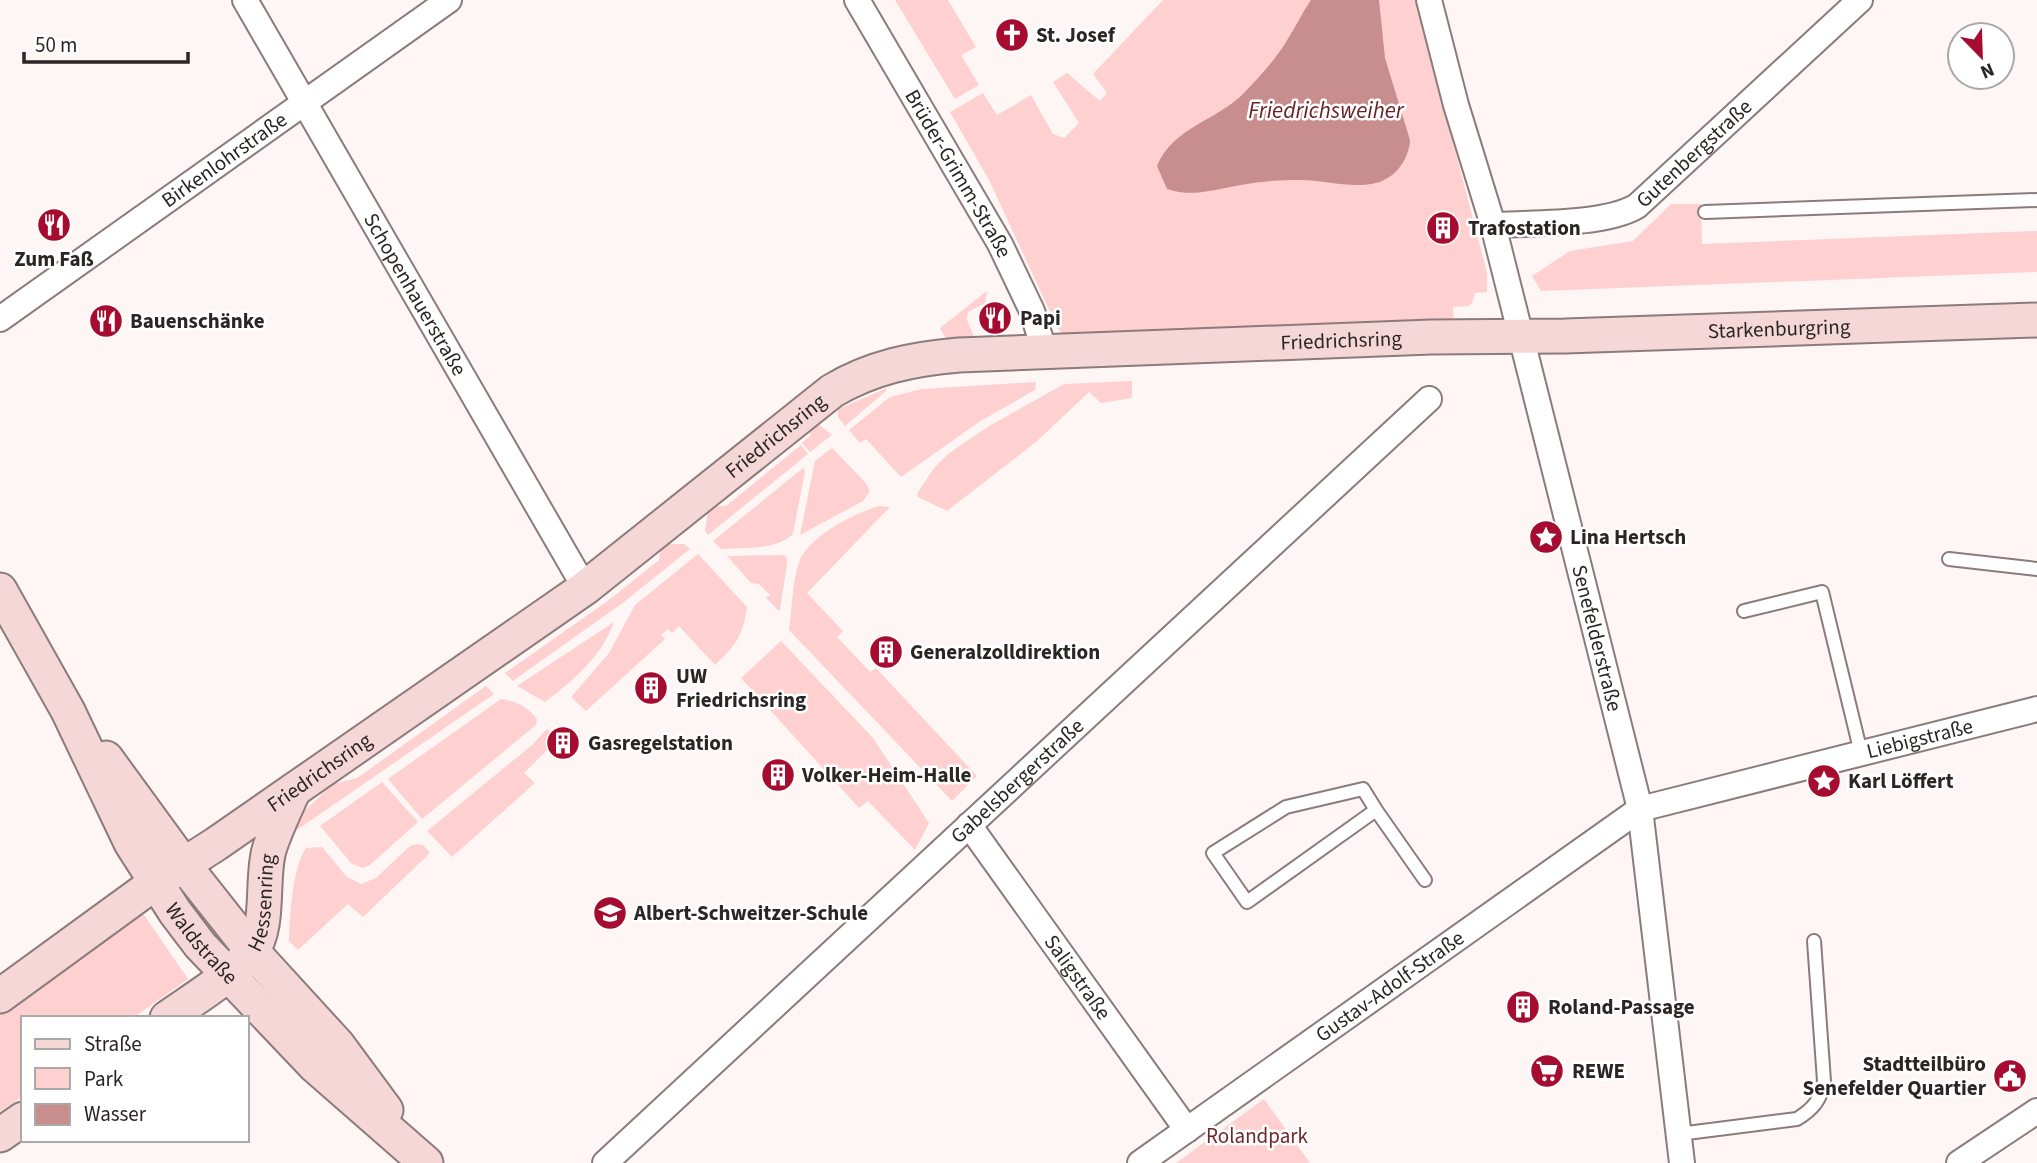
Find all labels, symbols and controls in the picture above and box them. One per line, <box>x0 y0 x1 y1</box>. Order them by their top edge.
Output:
church icon: St. Josef <box>993 16 1031 54</box>
place label: St. Josef <box>1036 20 1116 50</box>
scale bar <box>24 21 189 65</box>
north arrow <box>1946 21 2016 91</box>
text: 50 m <box>35 30 77 60</box>
text: N <box>1976 55 1998 85</box>
street label: Brüder-Grimm-Straße <box>897 84 1019 263</box>
street label: Gutenbergstraße <box>1629 92 1759 215</box>
water label: Friedrichsweiher <box>1248 94 1405 127</box>
street label: Birkenlohrstraße <box>155 105 293 215</box>
restaurant icon: Zum Faß <box>35 206 73 244</box>
street label: Schopenhauerstraße <box>356 207 474 381</box>
building icon: Trafostation <box>1424 209 1462 247</box>
place label: Trafostation <box>1468 213 1581 243</box>
place label: Zum Faß <box>14 244 94 274</box>
restaurant icon: Papi <box>976 299 1014 337</box>
restaurant icon: Bauenschänke <box>87 302 125 340</box>
place label: Papi <box>1020 303 1061 333</box>
place label: Bauenschänke <box>130 306 265 336</box>
street label: Starkenburgring <box>1707 311 1851 346</box>
street label: Friedrichsring <box>1280 323 1403 358</box>
street label: Friedrichsring <box>719 386 833 486</box>
place icon: Lina Hertsch <box>1527 518 1565 556</box>
place label: Lina Hertsch <box>1570 522 1686 552</box>
street label: Senefelderstraße <box>1564 562 1630 714</box>
building icon: Generalzolldirektion <box>867 633 905 671</box>
place label: Generalzolldirektion <box>910 637 1100 667</box>
place label: UW Friedrichsring <box>676 661 806 715</box>
building icon: UW Friedrichsring <box>632 669 670 707</box>
street label: Gabelsbergerstraße <box>944 711 1090 850</box>
street label: Liebigstraße <box>1863 711 1976 766</box>
building icon: Gasregelstation <box>544 724 582 762</box>
street label: Friedrichsring <box>261 725 378 819</box>
place label: Gasregelstation <box>588 728 733 758</box>
building icon: Volker-Heim-Halle <box>759 756 797 794</box>
place label: Volker-Heim-Halle <box>801 760 972 790</box>
place icon: Karl Löffert <box>1805 762 1843 800</box>
place label: Karl Löffert <box>1848 766 1954 796</box>
street label: Hessenring <box>240 851 283 957</box>
school or university icon: Albert-Schweitzer-Schule <box>591 894 629 932</box>
street label: Waldstraße <box>158 897 245 991</box>
place label: Albert-Schweitzer-Schule <box>633 898 868 928</box>
street label: Gustav-Adolf-Straße <box>1309 923 1470 1049</box>
street label: Saligstraße <box>1037 928 1119 1026</box>
building icon: Roland-Passage <box>1504 988 1542 1026</box>
place label: Roland-Passage <box>1548 992 1695 1022</box>
legend <box>21 1016 248 1142</box>
text: Straße <box>84 1029 142 1059</box>
place label: Stadtteilbüro Senefelder Quartier <box>1803 1049 1987 1103</box>
supermarket icon: REWE <box>1528 1052 1566 1090</box>
place label: REWE <box>1572 1056 1625 1086</box>
public building icon: Stadtteilbüro Senefelder Quartier <box>1991 1057 2029 1095</box>
text: Park <box>84 1064 124 1094</box>
text: Wasser <box>84 1099 147 1129</box>
park label: Rolandpark <box>1206 1121 1309 1151</box>

